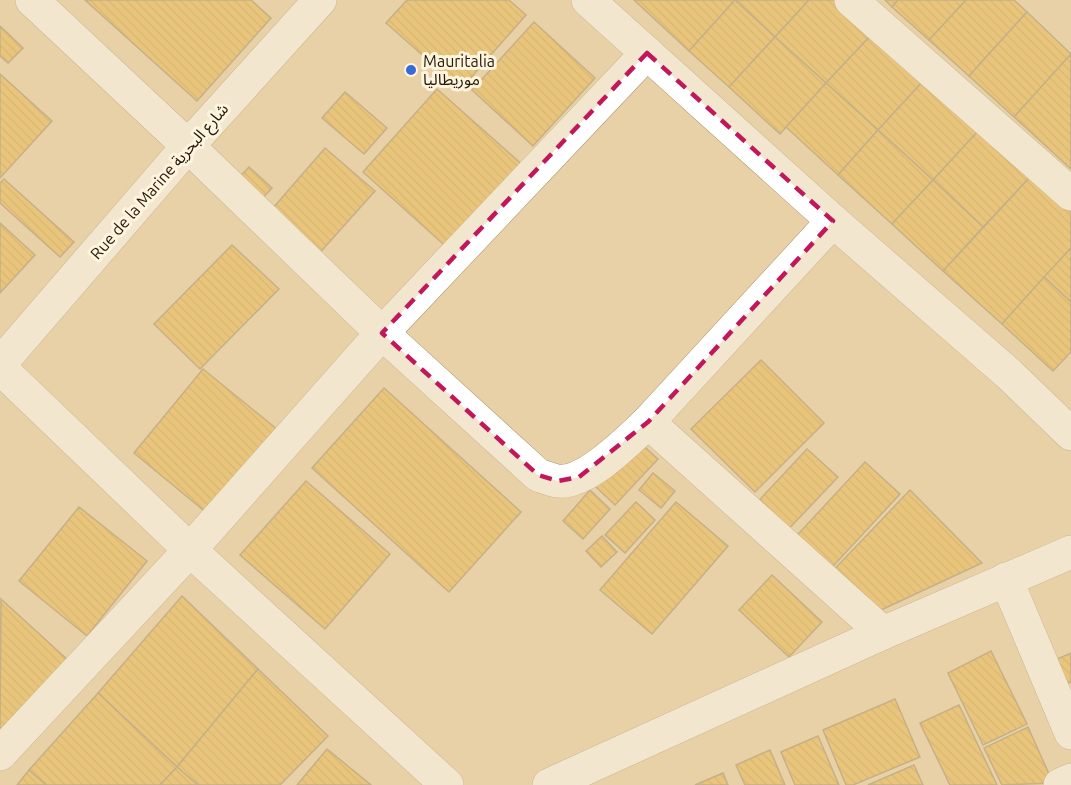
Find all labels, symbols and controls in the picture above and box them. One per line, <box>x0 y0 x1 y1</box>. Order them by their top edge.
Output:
place label: Mauritalia موريطاليا <box>423 52 495 89</box>
marker: Mauritalia موريطاليا <box>404 63 418 77</box>
street label: Rue de la Marine شارع البحرية <box>87 100 234 265</box>

